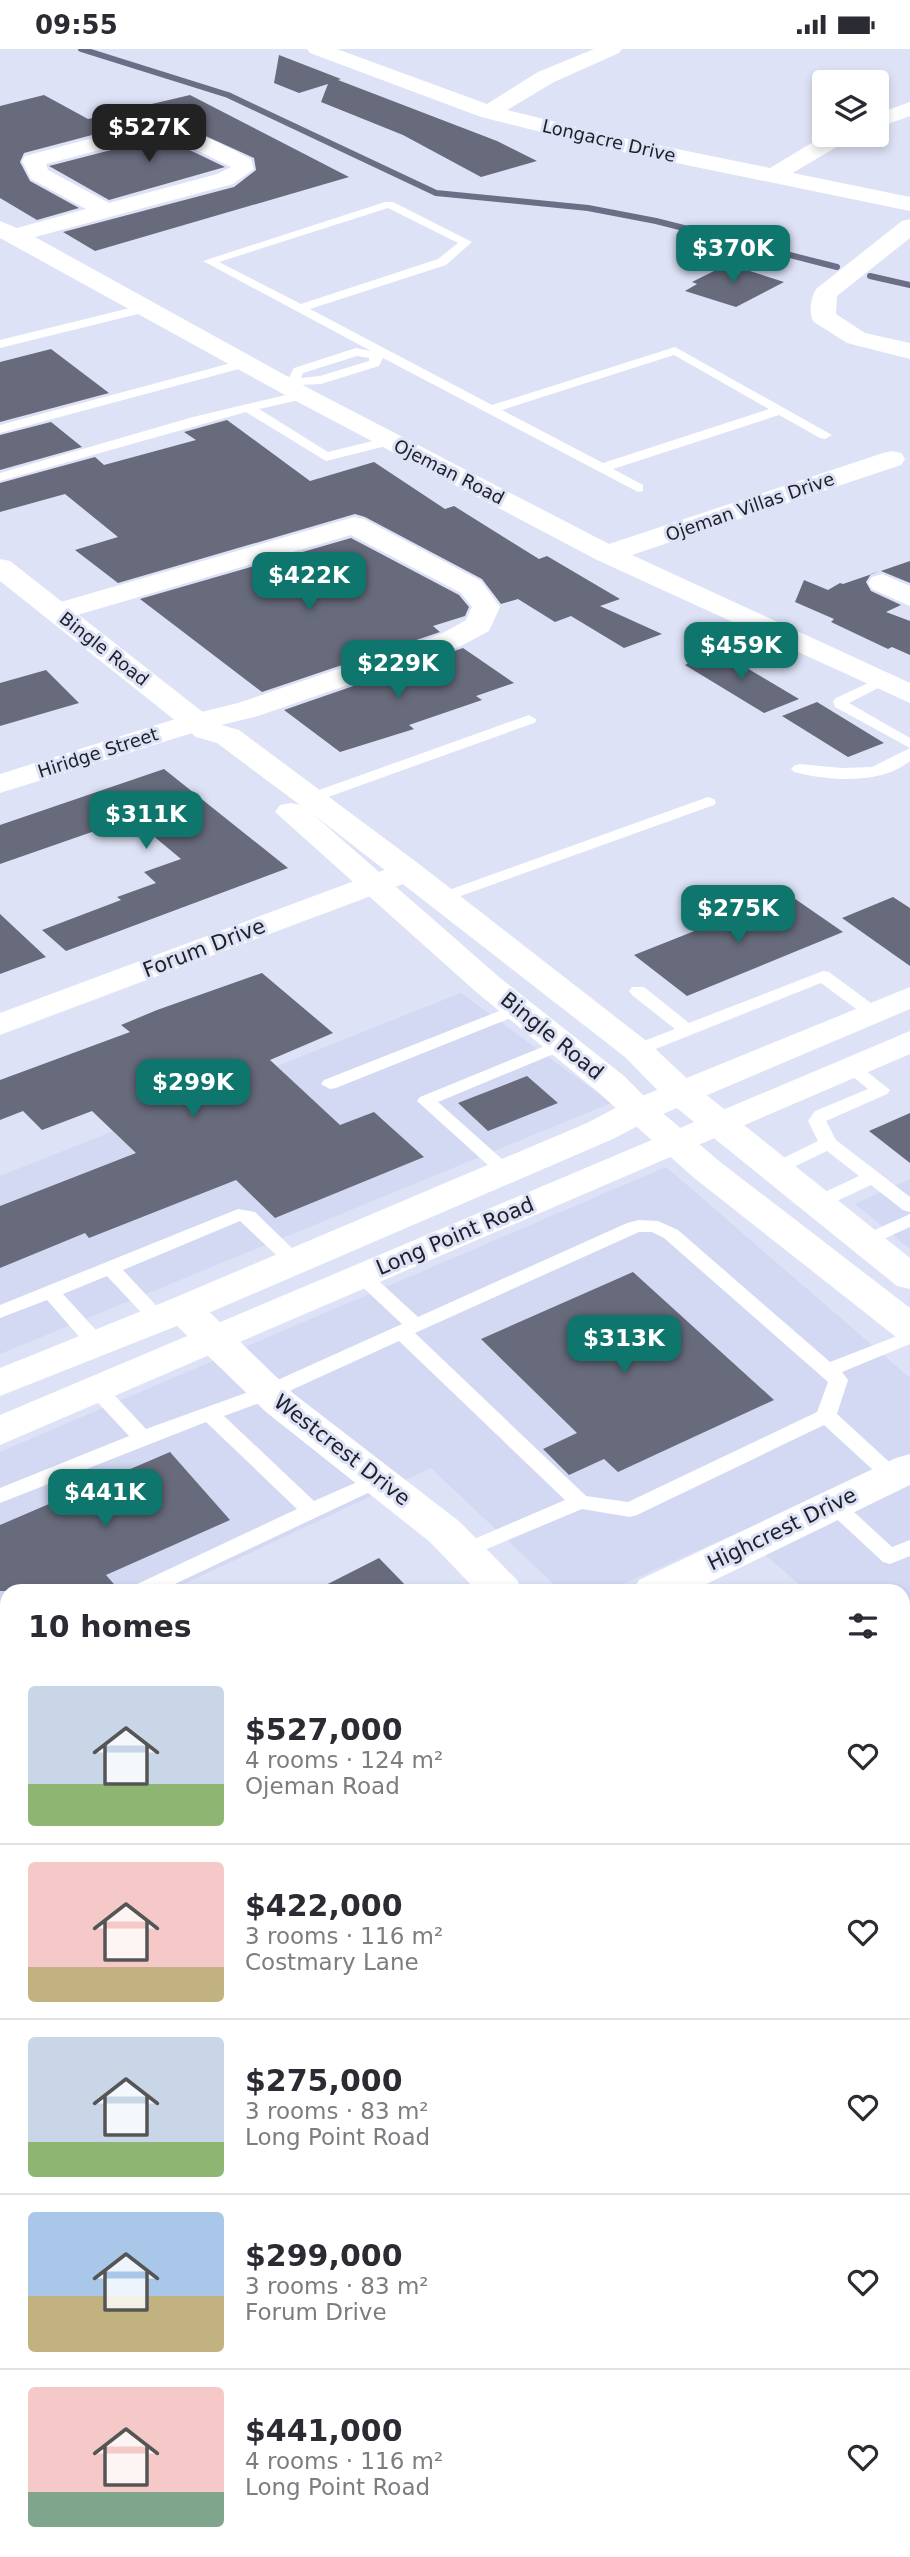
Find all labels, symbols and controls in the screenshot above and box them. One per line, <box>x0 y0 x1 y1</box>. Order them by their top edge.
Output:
text: 09:55 <box>35 10 118 40</box>
map controls <box>812 70 889 147</box>
button: layers <box>812 70 889 147</box>
pin: $527K <box>100 104 198 164</box>
text: $527K <box>108 114 190 140</box>
street label: Longacre Drive <box>540 115 678 166</box>
pin: $370K <box>684 225 782 285</box>
text: $370K <box>692 235 774 261</box>
street label: Ojeman Road <box>391 435 508 508</box>
street label: Ojeman Villas Drive <box>663 468 837 545</box>
pin: $422K <box>260 553 358 612</box>
text: $422K <box>268 562 350 588</box>
street label: Bingle Road <box>56 607 153 690</box>
pin: $459K <box>692 623 790 682</box>
text: $459K <box>700 632 782 658</box>
pin: $229K <box>349 641 447 700</box>
text: $229K <box>357 650 439 676</box>
street label: Hiridge Street <box>35 723 161 782</box>
pin: $311K <box>97 791 195 851</box>
text: $311K <box>105 801 187 827</box>
pin: $275K <box>689 885 787 945</box>
text: $275K <box>697 895 779 921</box>
street label: Forum Drive <box>139 914 269 982</box>
street label: Bingle Road <box>496 987 608 1085</box>
pin: $299K <box>144 1059 242 1119</box>
text: $299K <box>152 1069 234 1095</box>
street label: Long Point Road <box>373 1192 537 1280</box>
pin: $313K <box>575 1315 673 1375</box>
text: $313K <box>583 1325 665 1351</box>
street label: Westcrest Drive <box>269 1389 415 1511</box>
pin: $441K <box>56 1469 154 1529</box>
text: $441K <box>64 1479 146 1505</box>
street label: Highcrest Drive <box>704 1483 860 1575</box>
icon: filters <box>844 1607 882 1645</box>
text: 10 homes <box>28 1609 192 1644</box>
text: $527,000 <box>245 1712 403 1747</box>
icon: home <box>84 1714 168 1798</box>
icon: heart <box>844 1737 882 1775</box>
text: 4 rooms · 124 m² <box>245 1747 443 1773</box>
text: Ojeman Road <box>245 1773 400 1799</box>
text: $422,000 <box>245 1888 403 1923</box>
icon: home <box>84 1890 168 1974</box>
icon: heart <box>844 1913 882 1951</box>
text: 3 rooms · 116 m² <box>245 1923 443 1949</box>
text: Costmary Lane <box>245 1949 419 1975</box>
text: $275,000 <box>245 2063 403 2098</box>
icon: home <box>84 2065 168 2149</box>
icon: heart <box>844 2088 882 2126</box>
text: 3 rooms · 83 m² <box>245 2098 429 2124</box>
text: Long Point Road <box>245 2124 430 2150</box>
text: $299,000 <box>245 2238 403 2273</box>
icon: home <box>84 2240 168 2324</box>
icon: heart <box>844 2263 882 2301</box>
text: 3 rooms · 83 m² <box>245 2273 429 2299</box>
text: Forum Drive <box>245 2299 387 2325</box>
text: $441,000 <box>245 2413 403 2448</box>
icon: home <box>84 2415 168 2499</box>
icon: heart <box>844 2438 882 2476</box>
text: 4 rooms · 116 m² <box>245 2448 443 2474</box>
text: Long Point Road <box>245 2474 430 2500</box>

